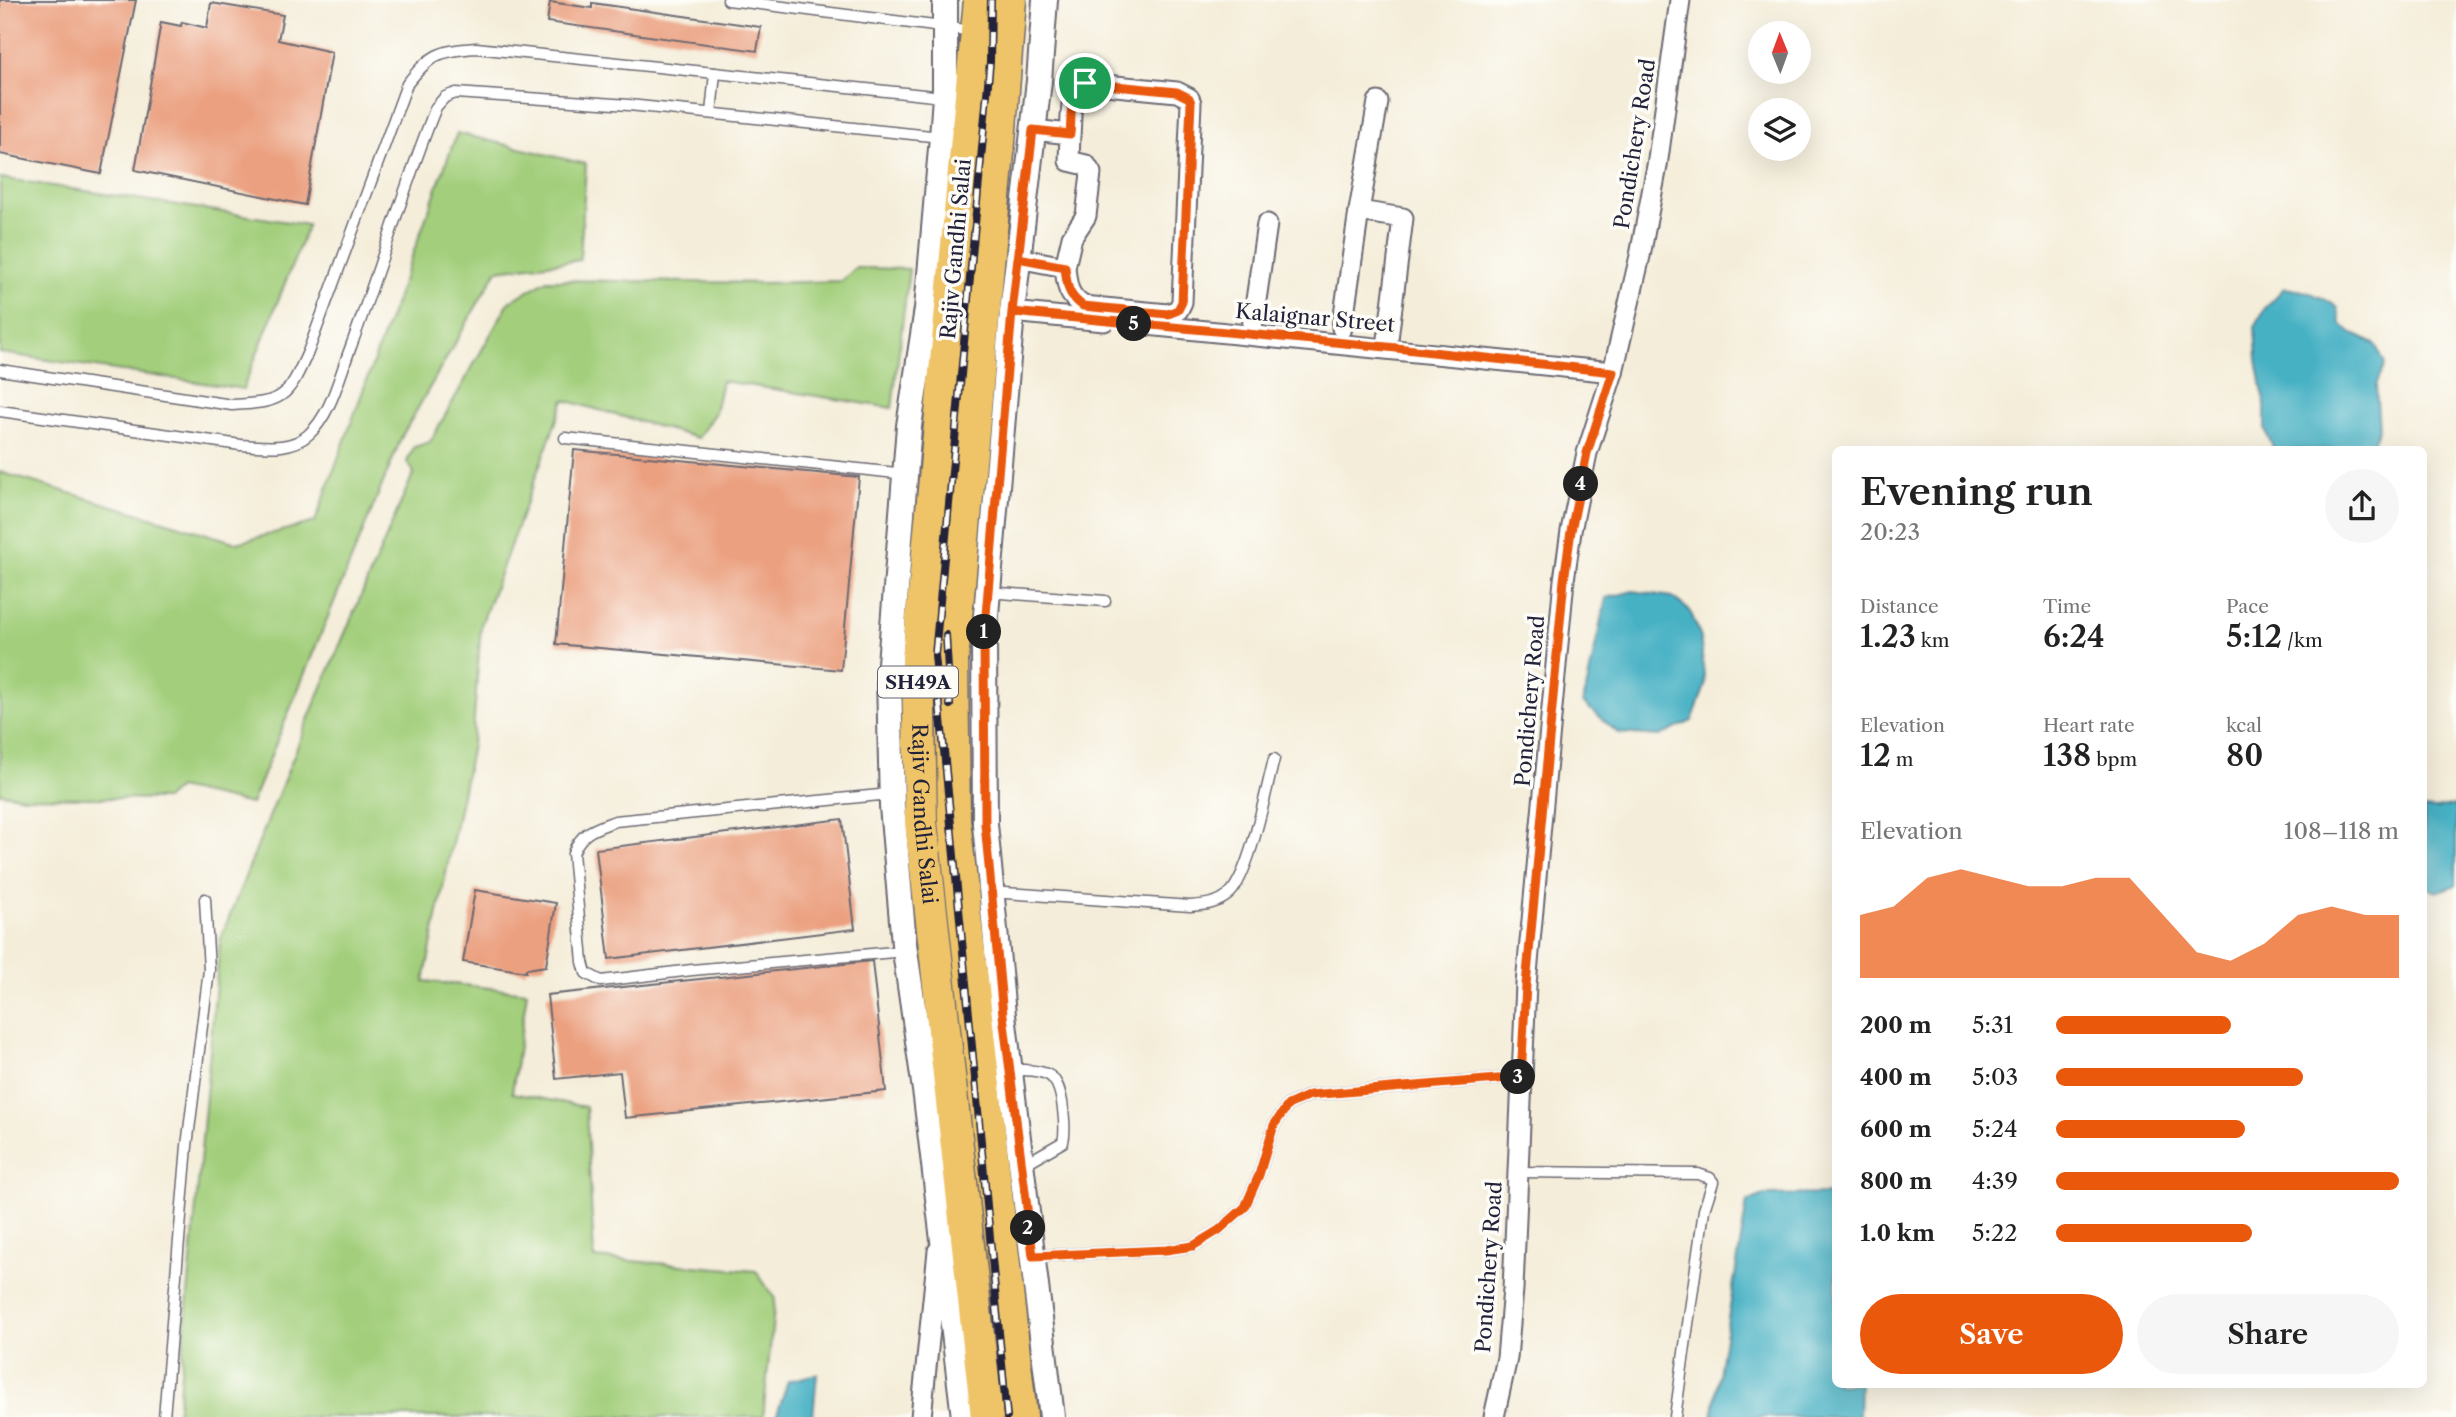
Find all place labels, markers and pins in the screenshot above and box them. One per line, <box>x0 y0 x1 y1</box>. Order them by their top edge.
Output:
pin <box>1055 53 1115 113</box>
pin: 5 <box>1116 306 1152 342</box>
pin: 4 <box>1564 466 1598 502</box>
pin: 1 <box>967 614 1002 650</box>
pin: 3 <box>1500 1060 1536 1094</box>
pin: 2 <box>1010 1210 1046 1246</box>

